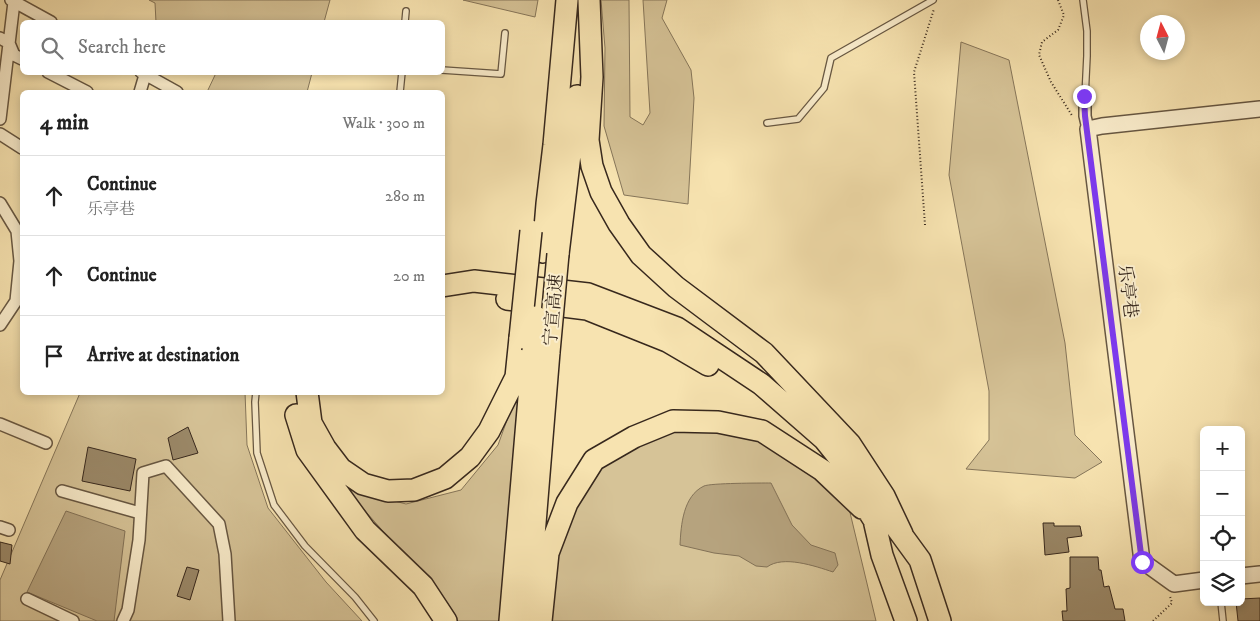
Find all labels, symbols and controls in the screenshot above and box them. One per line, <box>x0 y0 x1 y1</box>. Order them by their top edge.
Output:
north arrow <box>1140 15 1185 60</box>
search box <box>20 20 445 75</box>
icon: search <box>38 34 66 62</box>
text: Search here <box>78 36 166 59</box>
route end <box>1073 85 1096 108</box>
text: 4 min <box>40 110 89 136</box>
text: Walk · 300 m <box>342 113 425 133</box>
text: Continue <box>87 173 157 196</box>
icon: ahead <box>40 182 68 210</box>
text: 280 m <box>385 186 425 206</box>
text: 乐亭巷 <box>87 199 135 219</box>
icon: ahead <box>40 262 68 290</box>
street label: 乐亭巷 <box>1113 263 1141 319</box>
text: Continue <box>87 264 157 287</box>
text: 20 m <box>393 266 425 286</box>
street label: 宁宣高速 <box>540 273 568 347</box>
icon: arrive <box>40 342 68 370</box>
text: Arrive at destination <box>87 344 239 367</box>
map controls <box>1200 426 1245 606</box>
button: + <box>1200 426 1245 471</box>
button: − <box>1200 471 1245 516</box>
button: locate <box>1200 516 1245 561</box>
route start <box>1131 551 1154 574</box>
button: layers <box>1200 561 1245 606</box>

